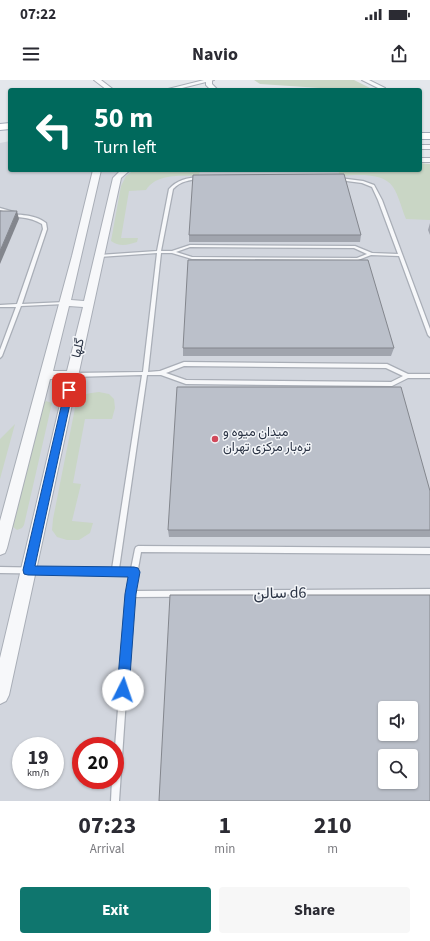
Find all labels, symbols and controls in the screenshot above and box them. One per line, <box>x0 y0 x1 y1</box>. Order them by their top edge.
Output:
text: 07:22 <box>20 4 56 25</box>
text: Navio <box>192 42 238 67</box>
icon: menu <box>20 43 42 65</box>
icon: share <box>388 43 410 65</box>
text: 50 m <box>94 98 153 138</box>
icon: left <box>28 104 80 156</box>
text: Turn left <box>94 135 156 160</box>
street label: گلها <box>67 336 89 360</box>
pin <box>52 373 86 407</box>
icon: arrive <box>58 379 80 401</box>
place label: میدان میوه و تره‌بار مرکزی تهران <box>223 423 311 456</box>
marker: میدان میوه و تره‌بار مرکزی تهران <box>210 434 220 444</box>
street label: سالن d6 <box>253 582 307 604</box>
position arrow <box>102 669 144 711</box>
map controls <box>378 701 418 789</box>
button: sound <box>378 701 418 741</box>
speed limit sign: 20 <box>72 737 124 789</box>
text: 19 <box>27 744 49 772</box>
button: search <box>378 749 418 789</box>
text: km/h <box>27 766 49 780</box>
text: 07:23 <box>78 808 136 843</box>
text: 1 <box>219 808 231 843</box>
text: 210 <box>314 808 352 843</box>
text: Arrival <box>90 840 125 858</box>
text: min <box>214 840 235 858</box>
text: m <box>327 840 338 858</box>
button: Exit <box>20 887 211 933</box>
button: Share <box>219 887 410 933</box>

